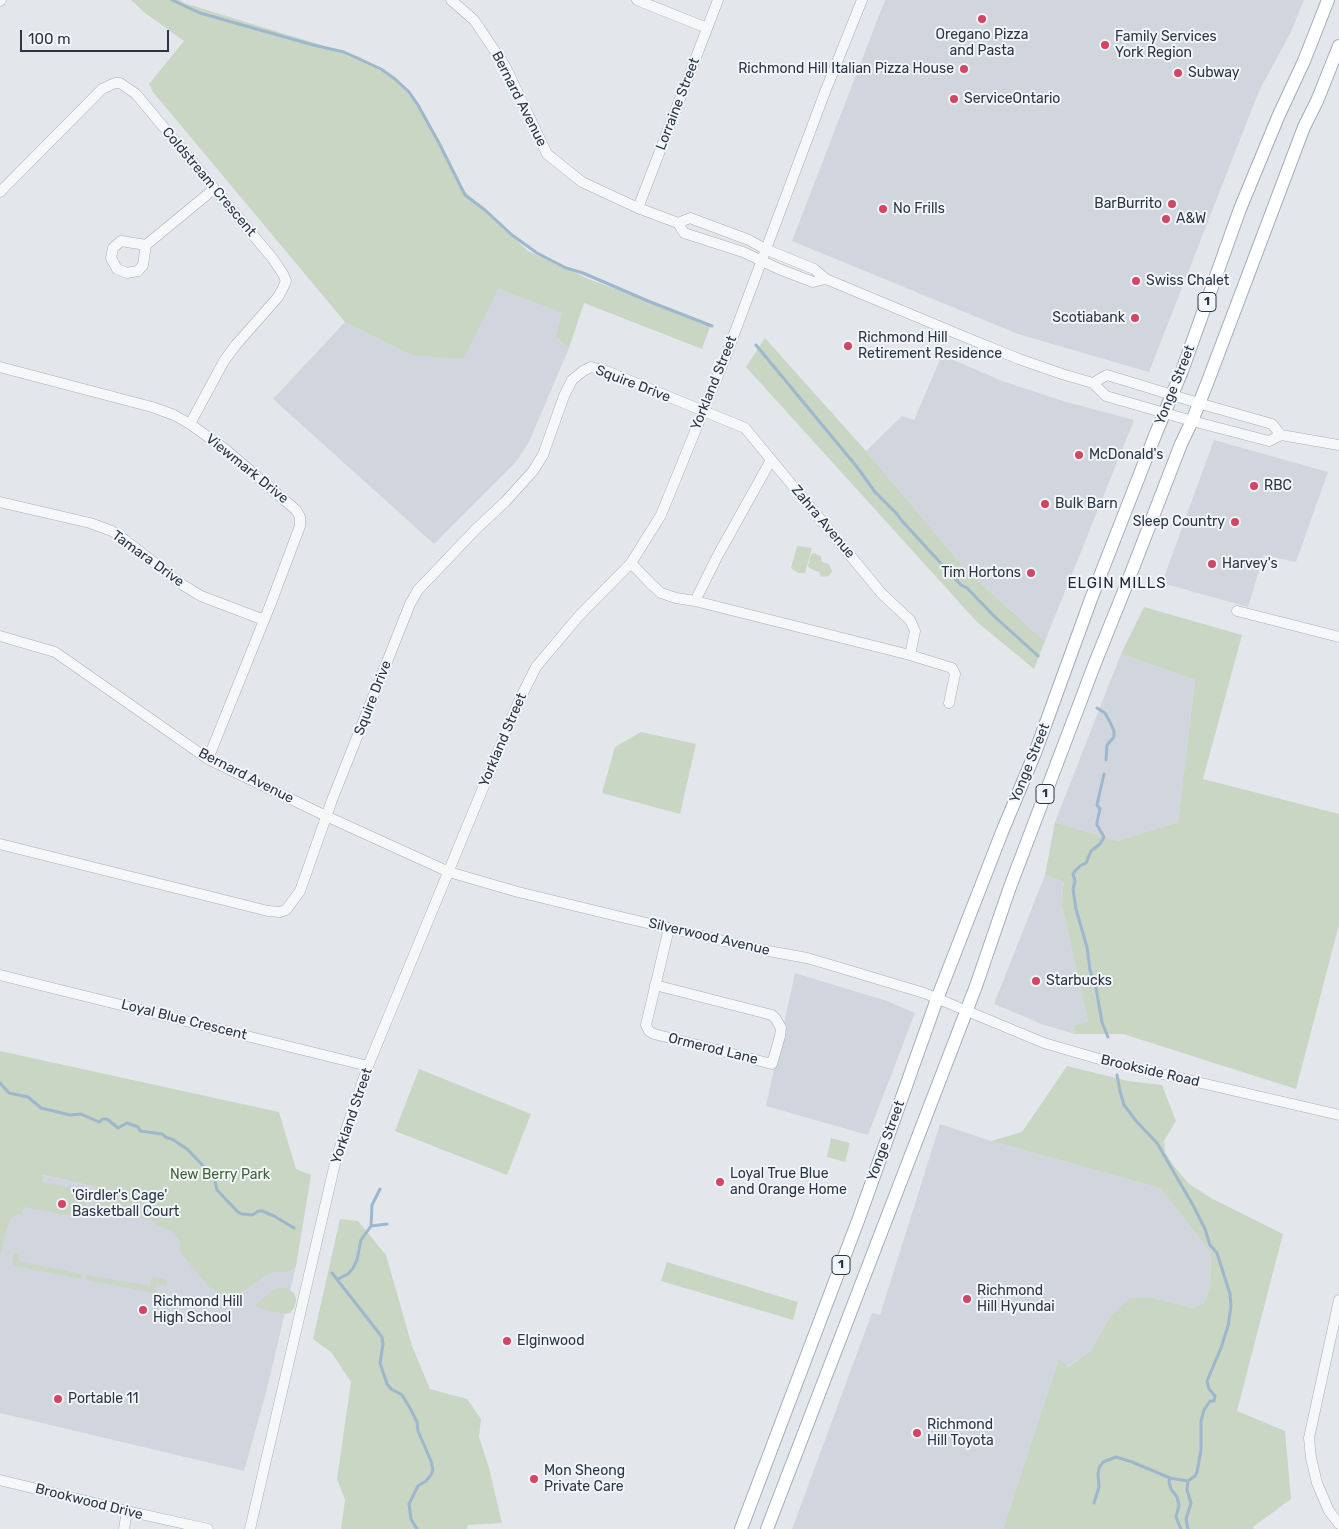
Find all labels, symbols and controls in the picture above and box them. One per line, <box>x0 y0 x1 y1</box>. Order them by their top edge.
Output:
marker: Oregano Pizza and Pasta <box>976 13 988 25</box>
scale bar <box>22 20 171 52</box>
place label: Oregano Pizza and Pasta <box>936 27 1028 59</box>
place label: Family Services York Region <box>1115 29 1217 62</box>
text: 100 m <box>28 30 70 48</box>
marker: Family Services York Region <box>1099 39 1111 51</box>
street label: Bernard Avenue <box>488 49 550 149</box>
street label: Lorraine Street <box>653 55 703 153</box>
place label: Richmond Hill Italian Pizza House <box>738 61 954 77</box>
marker: Richmond Hill Italian Pizza House <box>958 63 970 75</box>
place label: Subway <box>1188 65 1240 81</box>
marker: Subway <box>1172 67 1184 79</box>
place label: ServiceOntario <box>964 91 1060 107</box>
marker: ServiceOntario <box>948 93 960 105</box>
street label: Coldstream Crescent <box>158 124 260 240</box>
place label: BarBurrito <box>1094 196 1162 212</box>
marker: BarBurrito <box>1166 198 1178 210</box>
place label: No Frills <box>893 201 945 217</box>
marker: No Frills <box>877 203 889 215</box>
place label: A&W <box>1176 211 1206 227</box>
marker: A&W <box>1160 213 1172 225</box>
place label: Swiss Chalet <box>1146 273 1229 289</box>
marker: Swiss Chalet <box>1130 275 1142 287</box>
road number: 1 <box>1198 292 1216 312</box>
place label: Scotiabank <box>1052 310 1125 326</box>
marker: Scotiabank <box>1129 312 1141 324</box>
place label: Richmond Hill Retirement Residence <box>858 330 1002 362</box>
street label: Yorkland Street <box>687 333 741 433</box>
marker: Richmond Hill Retirement Residence <box>842 340 854 352</box>
street label: Yonge Street <box>1151 343 1199 427</box>
street label: Squire Drive <box>593 362 673 406</box>
street label: Viewmark Drive <box>202 431 292 507</box>
place label: McDonald's <box>1089 447 1163 463</box>
marker: McDonald's <box>1073 449 1085 461</box>
place label: RBC <box>1264 478 1292 494</box>
marker: RBC <box>1248 480 1260 492</box>
street label: Zahra Avenue <box>788 482 858 562</box>
place label: Bulk Barn <box>1055 496 1118 512</box>
marker: Bulk Barn <box>1039 498 1051 510</box>
place label: Sleep Country <box>1133 514 1225 530</box>
marker: Sleep Country <box>1229 516 1241 528</box>
street label: Tamara Drive <box>109 527 187 591</box>
place label: Harvey's <box>1222 556 1278 572</box>
marker: Harvey's <box>1206 558 1218 570</box>
place label: Tim Hortons <box>941 565 1021 581</box>
marker: Tim Hortons <box>1025 567 1037 579</box>
district label: ELGIN MILLS <box>1066 575 1168 593</box>
street label: Squire Drive <box>351 658 395 738</box>
street label: Yorkland Street <box>476 691 530 789</box>
street label: Yonge Street <box>1006 721 1054 805</box>
street label: Bernard Avenue <box>196 745 296 807</box>
road number: 1 <box>1036 784 1054 804</box>
street label: Silverwood Avenue <box>647 915 771 959</box>
place label: Starbucks <box>1046 973 1112 989</box>
marker: Starbucks <box>1030 975 1042 987</box>
street label: Loyal Blue Crescent <box>119 996 249 1044</box>
street label: Ormerod Lane <box>666 1030 760 1068</box>
street label: Brookside Road <box>1099 1051 1201 1091</box>
street label: Yorkland Street <box>328 1066 376 1166</box>
street label: Yonge Street <box>864 1098 908 1184</box>
place label: Loyal True Blue and Orange Home <box>730 1166 847 1198</box>
park label: New Berry Park <box>170 1167 270 1183</box>
marker: Loyal True Blue and Orange Home <box>714 1176 726 1188</box>
place label: 'Girdler's Cage' Basketball Court <box>72 1188 179 1220</box>
marker: 'Girdler's Cage' Basketball Court <box>56 1198 68 1210</box>
road number: 1 <box>832 1256 850 1274</box>
place label: Richmond Hill Hyundai <box>977 1283 1055 1315</box>
marker: Richmond Hill Hyundai <box>961 1293 973 1305</box>
place label: Richmond Hill High School <box>153 1294 243 1326</box>
marker: Richmond Hill High School <box>137 1304 149 1316</box>
place label: Elginwood <box>517 1333 584 1349</box>
marker: Elginwood <box>501 1335 513 1347</box>
place label: Portable 11 <box>68 1391 138 1407</box>
marker: Portable 11 <box>52 1393 64 1405</box>
place label: Richmond Hill Toyota <box>927 1417 994 1450</box>
marker: Richmond Hill Toyota <box>911 1427 923 1439</box>
place label: Mon Sheong Private Care <box>544 1463 625 1495</box>
marker: Mon Sheong Private Care <box>528 1473 540 1485</box>
street label: Brookwood Drive <box>33 1480 145 1524</box>

